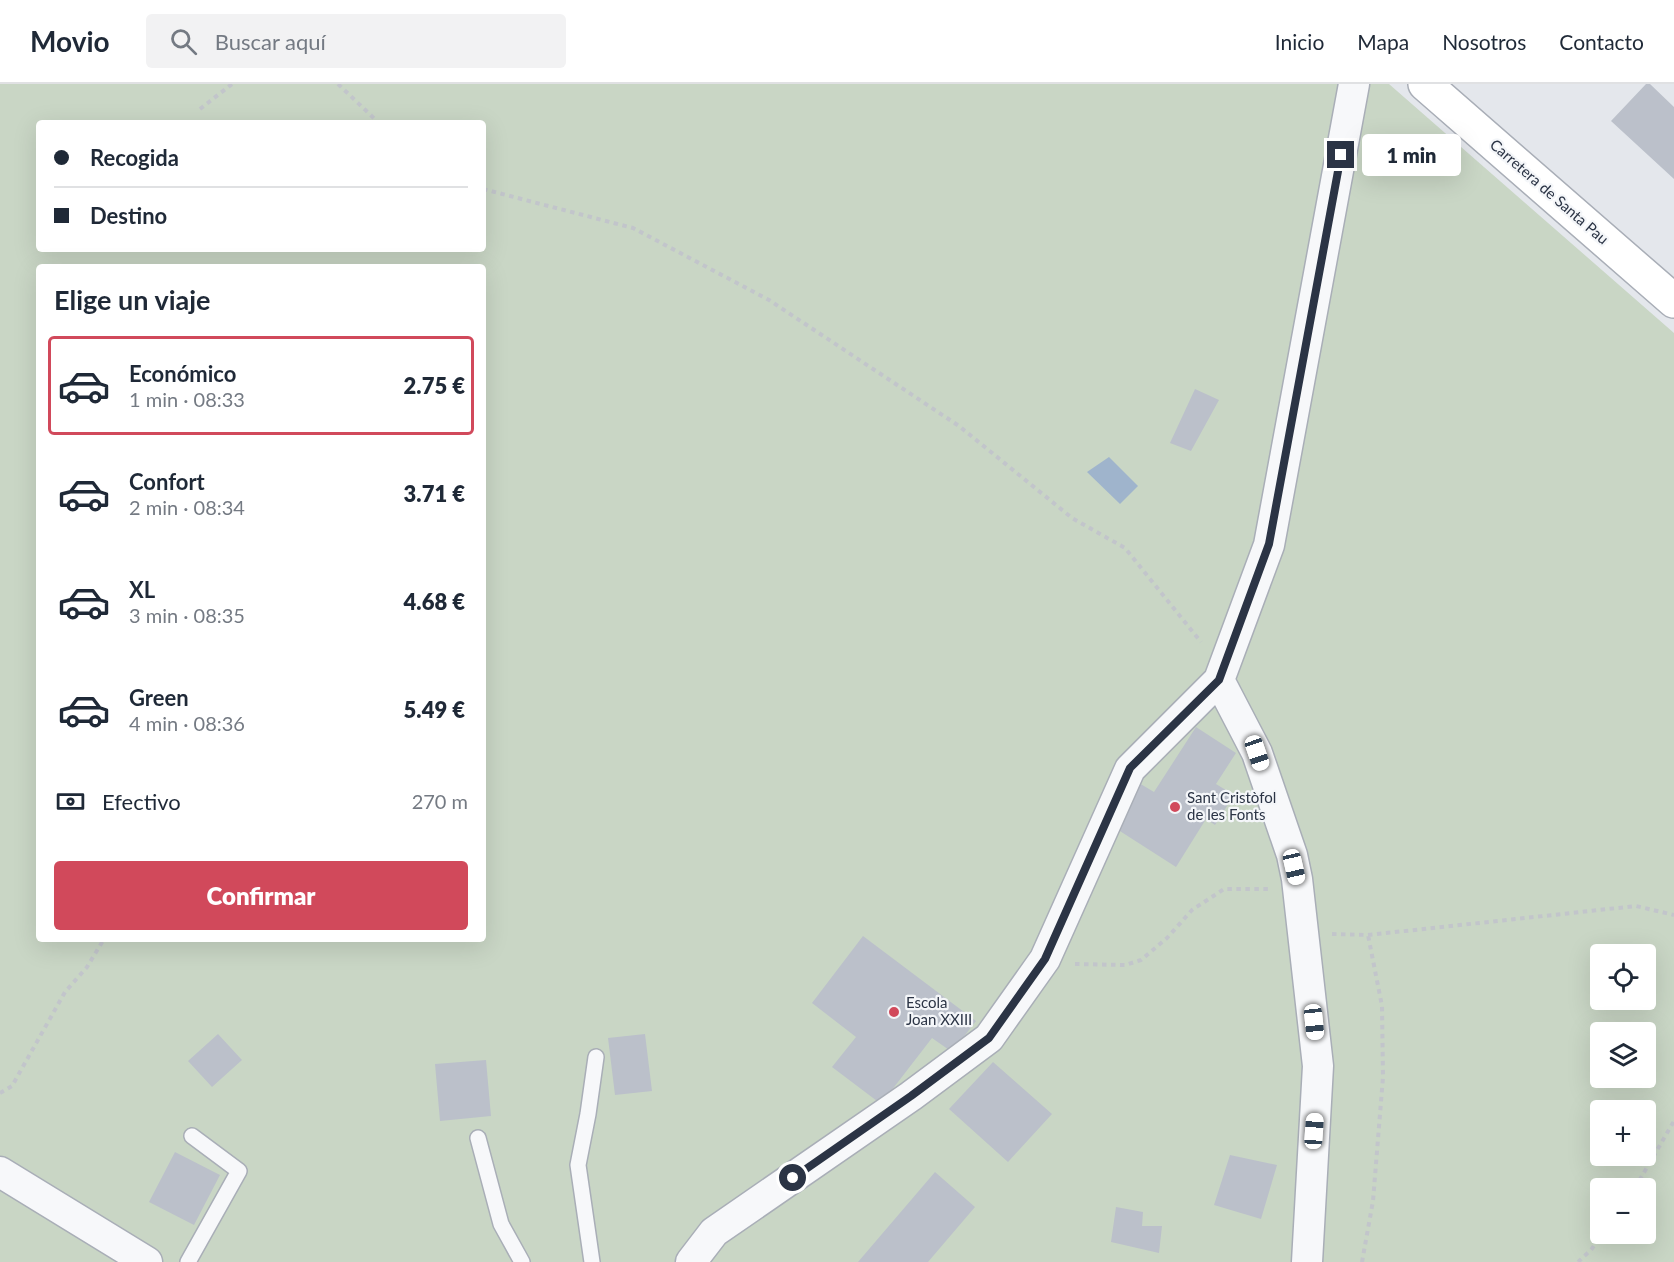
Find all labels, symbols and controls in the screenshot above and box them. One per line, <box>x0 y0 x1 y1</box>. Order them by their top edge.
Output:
search box <box>146 14 566 68</box>
text: Movio <box>30 24 110 58</box>
icon: search <box>167 25 200 58</box>
text: Buscar aquí <box>215 28 326 55</box>
text: Inicio <box>1275 29 1324 54</box>
text: Mapa <box>1357 29 1409 54</box>
text: Nosotros <box>1442 29 1526 54</box>
text: Contacto <box>1559 29 1644 54</box>
callout: 1 min <box>1362 134 1461 176</box>
street label: Carretera de Santa Pau <box>1487 135 1613 248</box>
route end <box>1327 141 1354 168</box>
text: 1 min <box>1387 143 1436 167</box>
text: Recogida <box>90 144 179 171</box>
text: Destino <box>90 202 167 229</box>
text: Elige un viaje <box>54 283 211 316</box>
icon: car <box>57 359 111 413</box>
text: Económico <box>129 360 236 387</box>
text: 2.75 € <box>404 372 465 399</box>
text: 1 min · 08:33 <box>129 387 245 411</box>
icon: car <box>57 467 111 521</box>
text: Confort <box>129 468 205 495</box>
text: 3.71 € <box>404 480 465 507</box>
text: 2 min · 08:34 <box>129 495 245 519</box>
icon: car <box>57 575 111 629</box>
text: XL <box>129 576 155 603</box>
text: 4.68 € <box>404 588 465 615</box>
text: 3 min · 08:35 <box>129 603 245 627</box>
icon: car <box>57 683 111 737</box>
text: Green <box>129 684 189 711</box>
text: 5.49 € <box>404 696 465 723</box>
text: 4 min · 08:36 <box>129 711 245 735</box>
car <box>1243 733 1271 773</box>
icon: cash <box>54 785 87 818</box>
text: Efectivo <box>102 788 181 815</box>
place label: Sant Cristòfol de les Fonts <box>1187 788 1276 823</box>
text: 270 m <box>412 789 468 813</box>
marker: Sant Cristòfol de les Fonts <box>1168 800 1182 814</box>
car <box>1281 847 1307 887</box>
button: Confirmar <box>54 861 468 930</box>
map controls <box>1590 944 1656 1244</box>
button: locate <box>1590 944 1656 1010</box>
place label: Escola Joan XXIII <box>906 993 972 1028</box>
car <box>1303 1003 1325 1041</box>
marker: Escola Joan XXIII <box>887 1005 901 1019</box>
button: layers <box>1590 1022 1656 1088</box>
button: + <box>1590 1100 1656 1166</box>
car <box>1304 1112 1324 1150</box>
route start <box>779 1164 806 1191</box>
button: − <box>1590 1178 1656 1244</box>

